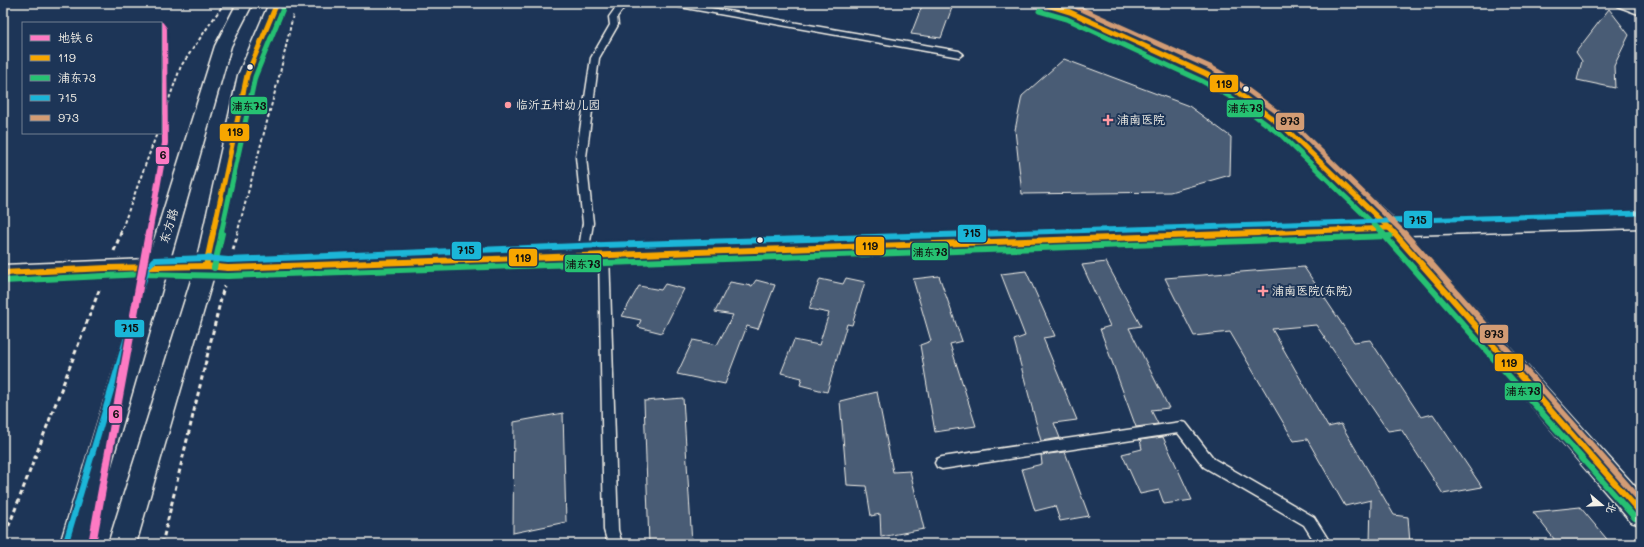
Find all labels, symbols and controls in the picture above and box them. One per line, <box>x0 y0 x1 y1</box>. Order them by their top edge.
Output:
legend <box>22 22 162 134</box>
text: 地铁 6 <box>58 29 93 45</box>
text: 119 <box>58 49 76 65</box>
unlabelled marker <box>245 62 255 72</box>
text: 浦东73 <box>58 69 96 85</box>
line badge: 119 <box>1209 74 1239 93</box>
text: 119 <box>1216 76 1233 91</box>
unlabelled marker <box>1241 84 1251 94</box>
text: 715 <box>58 89 77 105</box>
line badge: 浦东73 <box>230 96 268 115</box>
place label: 临沂五村幼儿园 <box>516 96 600 112</box>
text: 浦东73 <box>232 98 267 113</box>
line badge: 浦东73 <box>1226 99 1264 118</box>
marker: 临沂五村幼儿园 <box>503 100 513 110</box>
text: 浦东73 <box>1228 100 1263 115</box>
text: 973 <box>58 109 79 125</box>
place label: 浦南医院 <box>1117 111 1165 127</box>
line badge: 973 <box>1275 112 1305 131</box>
text: 973 <box>1280 113 1300 128</box>
marker: 浦南医院 <box>1102 114 1114 126</box>
line badge: 119 <box>219 123 250 142</box>
text: 119 <box>227 124 244 139</box>
line badge: 6 <box>155 146 170 165</box>
text: 6 <box>160 147 167 162</box>
street label: 东方路 <box>155 206 181 245</box>
line badge: 715 <box>1403 210 1433 229</box>
text: 715 <box>1409 212 1427 227</box>
line badge: 715 <box>957 224 987 243</box>
text: 715 <box>963 225 981 240</box>
unlabelled marker <box>755 235 765 245</box>
line badge: 119 <box>855 236 885 256</box>
text: 119 <box>862 238 879 253</box>
line badge: 715 <box>451 241 482 260</box>
text: 715 <box>457 242 475 257</box>
line badge: 浦东73 <box>911 242 949 261</box>
text: 浦东73 <box>913 244 948 259</box>
line badge: 119 <box>508 248 538 267</box>
text: 119 <box>515 250 532 265</box>
line badge: 浦东73 <box>564 254 602 273</box>
text: 浦东73 <box>566 256 601 271</box>
place label: 浦南医院(东院) <box>1272 282 1352 298</box>
marker: 浦南医院(东院) <box>1257 285 1269 297</box>
line badge: 715 <box>114 319 145 338</box>
text: 715 <box>121 320 139 335</box>
line badge: 973 <box>1479 324 1509 344</box>
text: 973 <box>1484 326 1504 341</box>
line badge: 119 <box>1494 353 1524 372</box>
text: 119 <box>1501 355 1518 370</box>
line badge: 浦东73 <box>1504 382 1542 401</box>
text: 浦东73 <box>1506 383 1541 398</box>
line badge: 6 <box>108 405 123 424</box>
text: 6 <box>113 406 120 421</box>
north arrow <box>1582 485 1622 525</box>
text: 北 <box>1603 501 1621 516</box>

